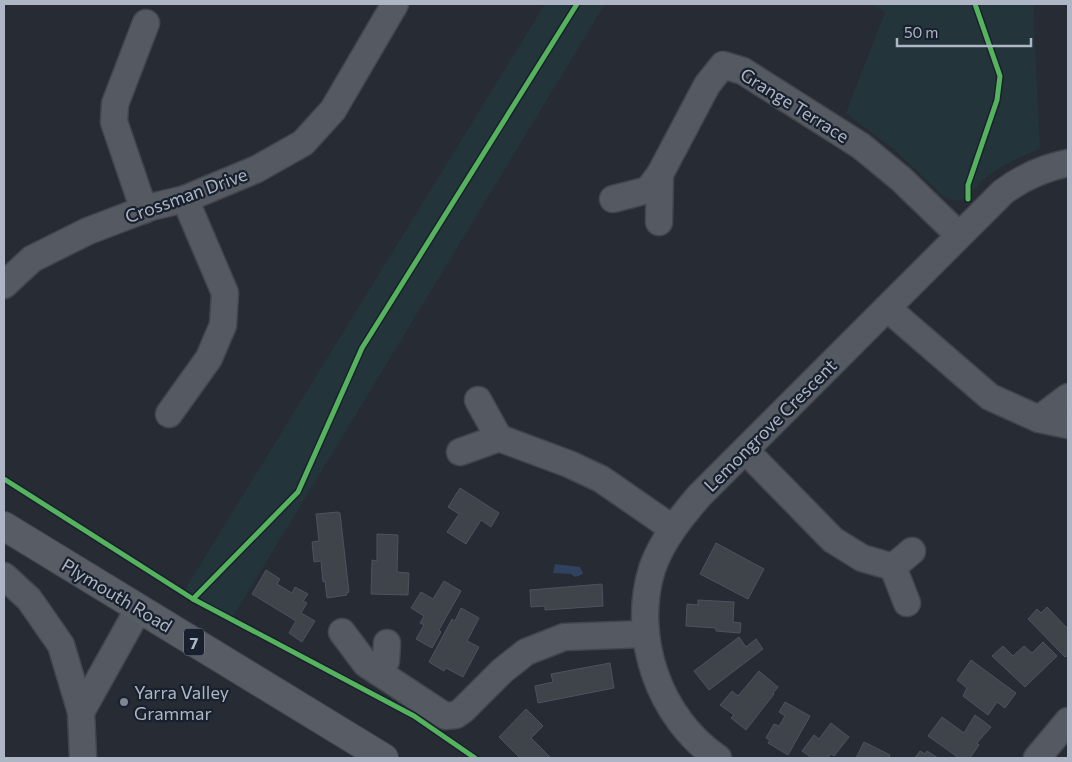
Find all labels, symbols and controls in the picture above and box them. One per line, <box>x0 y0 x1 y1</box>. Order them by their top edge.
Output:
scale bar <box>897 15 1031 47</box>
text: 50 m <box>904 23 938 41</box>
street label: Grange Terrace <box>737 63 853 147</box>
street label: Crossman Drive <box>122 163 250 227</box>
street label: Lemongrove Crescent <box>699 354 841 496</box>
street label: Plymouth Road <box>58 553 176 637</box>
road number: 7 <box>184 628 204 656</box>
place label: Yarra Valley Grammar <box>134 681 229 724</box>
marker: Yarra Valley Grammar <box>118 696 130 708</box>

